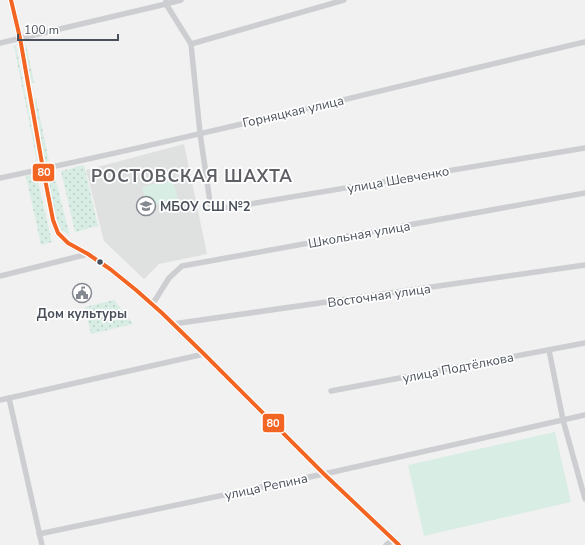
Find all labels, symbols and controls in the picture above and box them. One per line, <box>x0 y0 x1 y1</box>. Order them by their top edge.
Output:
scale bar <box>18 16 118 42</box>
text: 100 m <box>24 22 59 38</box>
street label: Горняцкая улица <box>241 92 346 132</box>
street label: улица Шевченко <box>346 162 451 198</box>
line badge: 80 <box>32 163 55 182</box>
text: 80 <box>37 165 51 180</box>
district label: РОСТОВСКАЯ ШАХТА <box>91 165 293 188</box>
school or university icon: МБОУ СШ №2 <box>135 195 157 217</box>
place label: МБОУ СШ №2 <box>160 198 251 216</box>
street label: Школьная улица <box>307 217 412 253</box>
unlabelled marker <box>95 257 105 267</box>
street label: Восточная улица <box>326 280 432 312</box>
public building icon: Дом культуры <box>71 282 93 304</box>
place label: Дом культуры <box>37 305 127 323</box>
street label: улица Подтёлкова <box>401 348 515 388</box>
line badge: 80 <box>262 413 285 433</box>
text: 80 <box>266 416 280 431</box>
street label: улица Репина <box>223 469 309 505</box>

